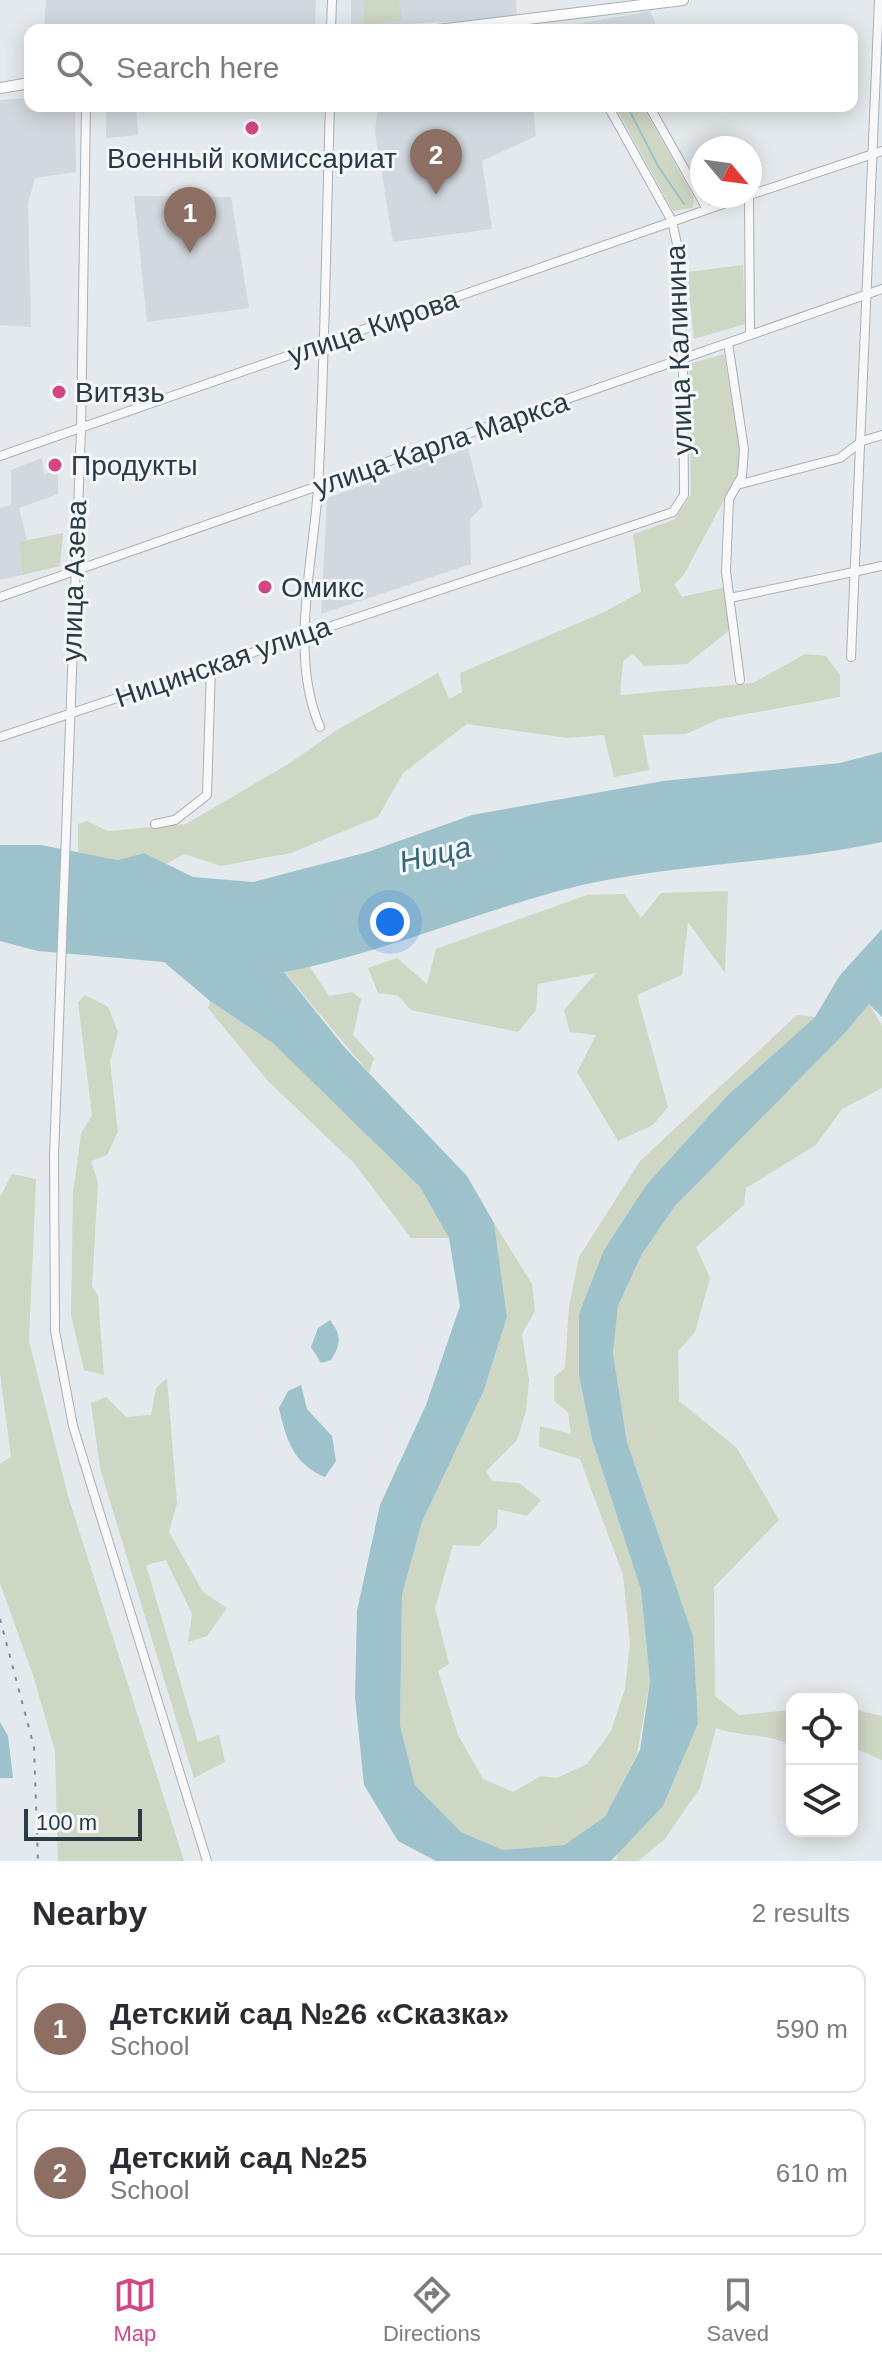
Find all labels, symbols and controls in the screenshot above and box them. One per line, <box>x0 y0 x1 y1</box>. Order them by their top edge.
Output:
search box <box>24 24 858 112</box>
icon: search <box>52 46 96 90</box>
text: Search here <box>116 51 279 84</box>
marker: Военный комиссариат <box>243 119 261 137</box>
pin: 2 <box>410 129 462 195</box>
north arrow <box>690 136 762 208</box>
place label: Военный комиссариат <box>107 143 397 174</box>
pin: 1 <box>164 187 216 253</box>
street label: улица Калинина <box>660 244 698 456</box>
street label: улица Кирова <box>284 283 463 371</box>
place label: Витязь <box>75 377 165 408</box>
marker: Витязь <box>50 383 68 401</box>
street label: улица Карла Маркса <box>309 386 573 502</box>
place label: Продукты <box>71 450 198 481</box>
marker: Продукты <box>46 456 64 474</box>
street label: улица Азева <box>56 499 92 662</box>
place label: Омикс <box>281 572 364 603</box>
marker: Омикс <box>256 578 274 596</box>
street label: Ницинская улица <box>111 611 335 713</box>
water label: Ница <box>396 830 474 878</box>
your location <box>370 902 410 942</box>
map controls <box>786 1693 858 1837</box>
button: locate <box>786 1693 858 1765</box>
button: layers <box>786 1765 858 1837</box>
scale bar <box>24 1805 142 1841</box>
text: 100 m <box>36 1810 97 1835</box>
text: Nearby <box>32 1894 147 1932</box>
text: 2 results <box>752 1898 850 1928</box>
text: Детский сад №26 «Сказка» <box>110 1997 509 2030</box>
text: 1 <box>53 2014 67 2044</box>
text: 590 m <box>776 2014 848 2044</box>
text: School <box>110 2031 190 2061</box>
text: Детский сад №25 <box>110 2141 367 2174</box>
text: 2 <box>53 2158 67 2188</box>
text: 610 m <box>776 2158 848 2188</box>
text: School <box>110 2175 190 2205</box>
tab: Map <box>113 2273 157 2347</box>
tab: Directions <box>383 2273 481 2347</box>
tab: Saved <box>707 2273 769 2347</box>

